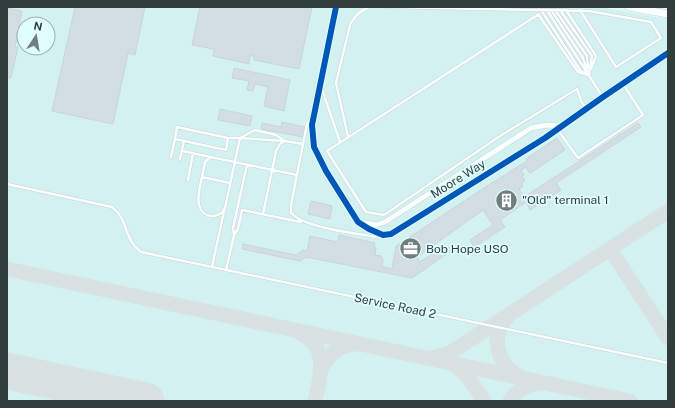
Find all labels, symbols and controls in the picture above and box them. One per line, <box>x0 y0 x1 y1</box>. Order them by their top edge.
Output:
north arrow <box>16 16 56 56</box>
text: N <box>33 19 44 33</box>
street label: Moore Way <box>428 156 488 201</box>
building icon: "Old" terminal 1 <box>493 187 519 213</box>
place label: "Old" terminal 1 <box>522 193 609 207</box>
office icon: Bob Hope USO <box>397 236 423 262</box>
place label: Bob Hope USO <box>426 242 509 256</box>
street label: Service Road 2 <box>353 290 437 322</box>

